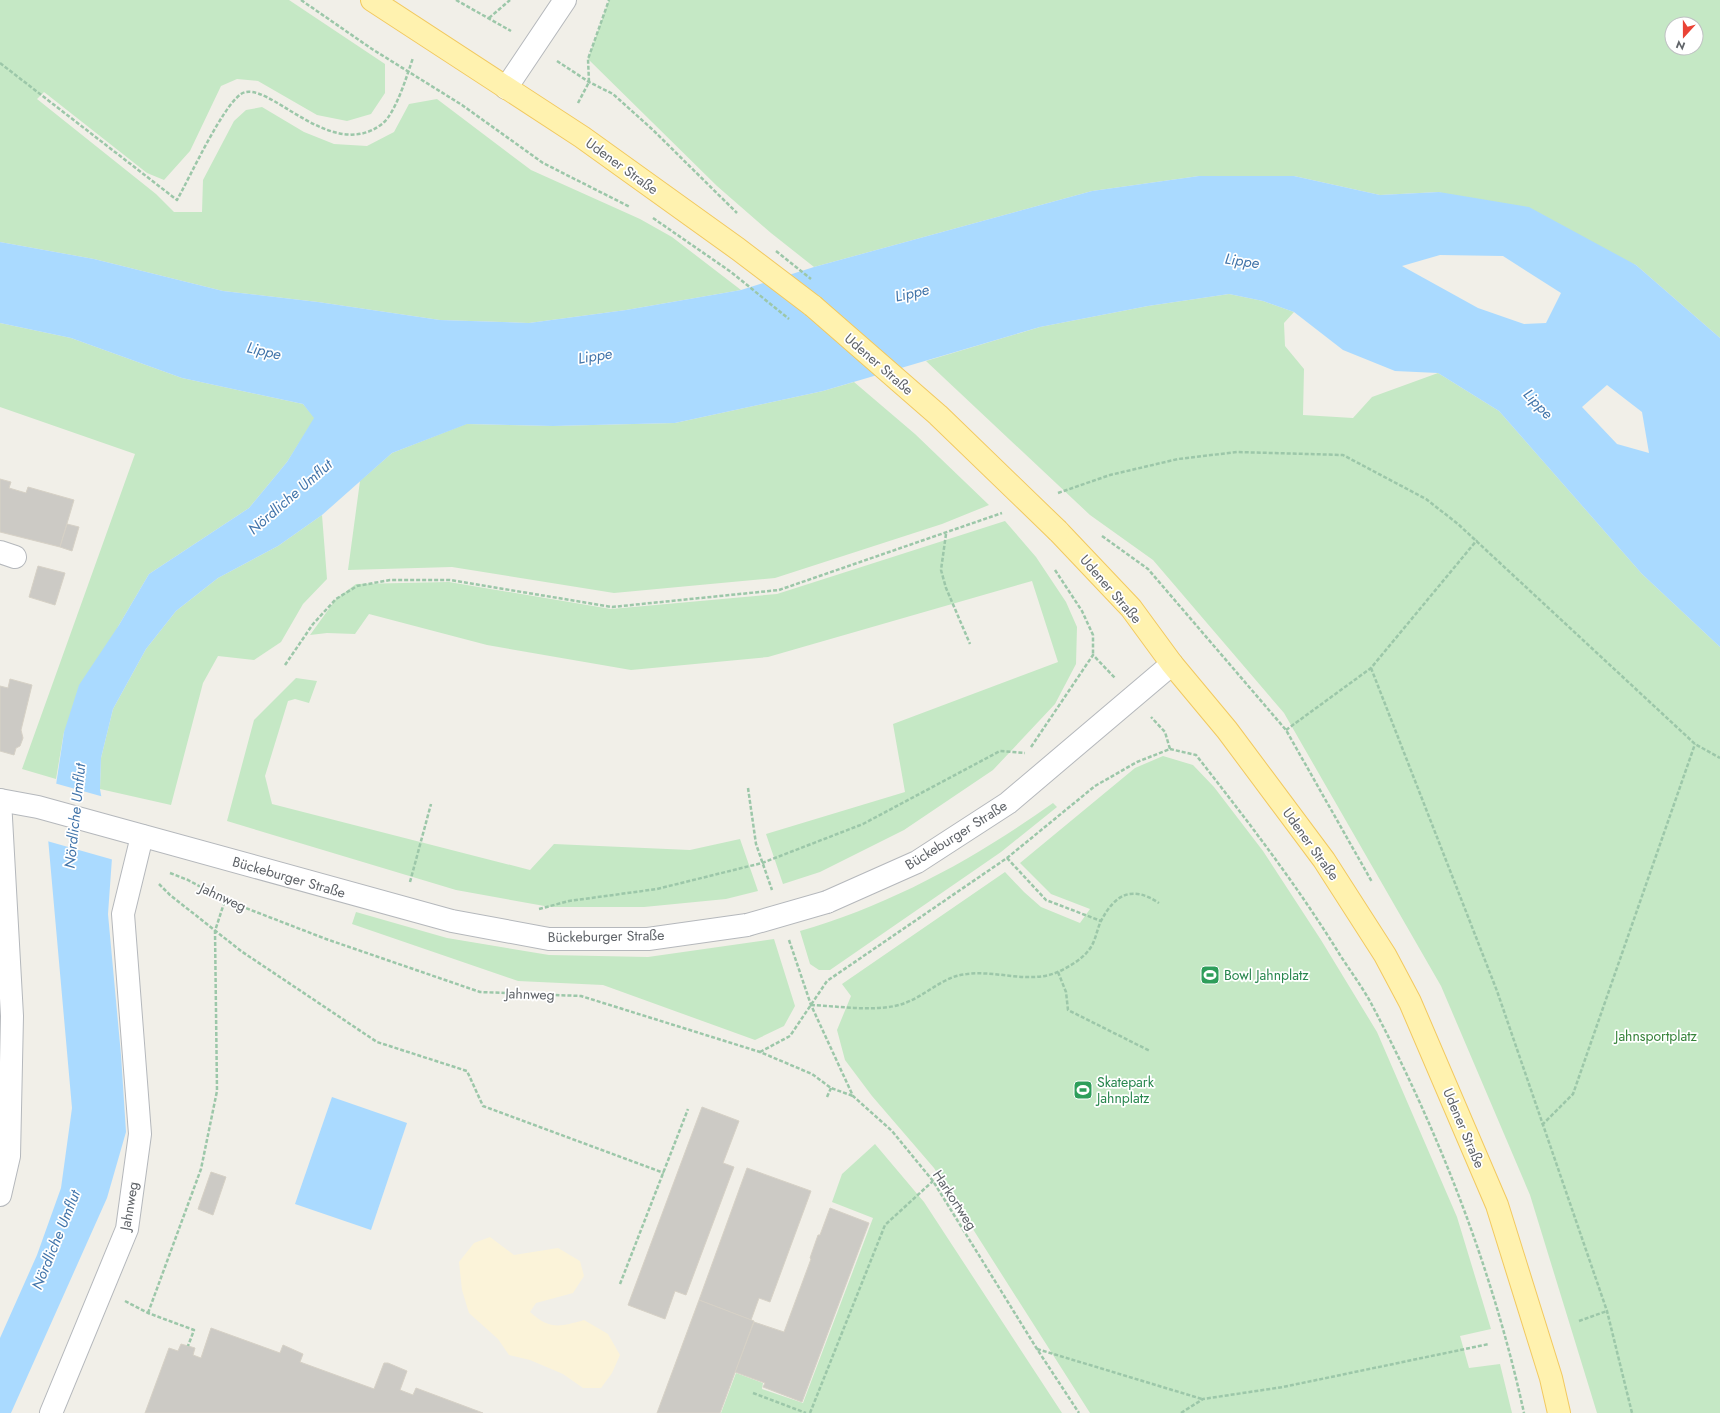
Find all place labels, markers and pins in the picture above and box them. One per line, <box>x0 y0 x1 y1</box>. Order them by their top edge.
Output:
sports icon: Bowl Jahnplatz <box>1199 964 1221 986</box>
place label: Bowl Jahnplatz <box>1224 965 1309 985</box>
place label: Skatepark Jahnplatz <box>1095 1072 1155 1108</box>
sports icon: Skatepark Jahnplatz <box>1072 1079 1094 1101</box>

